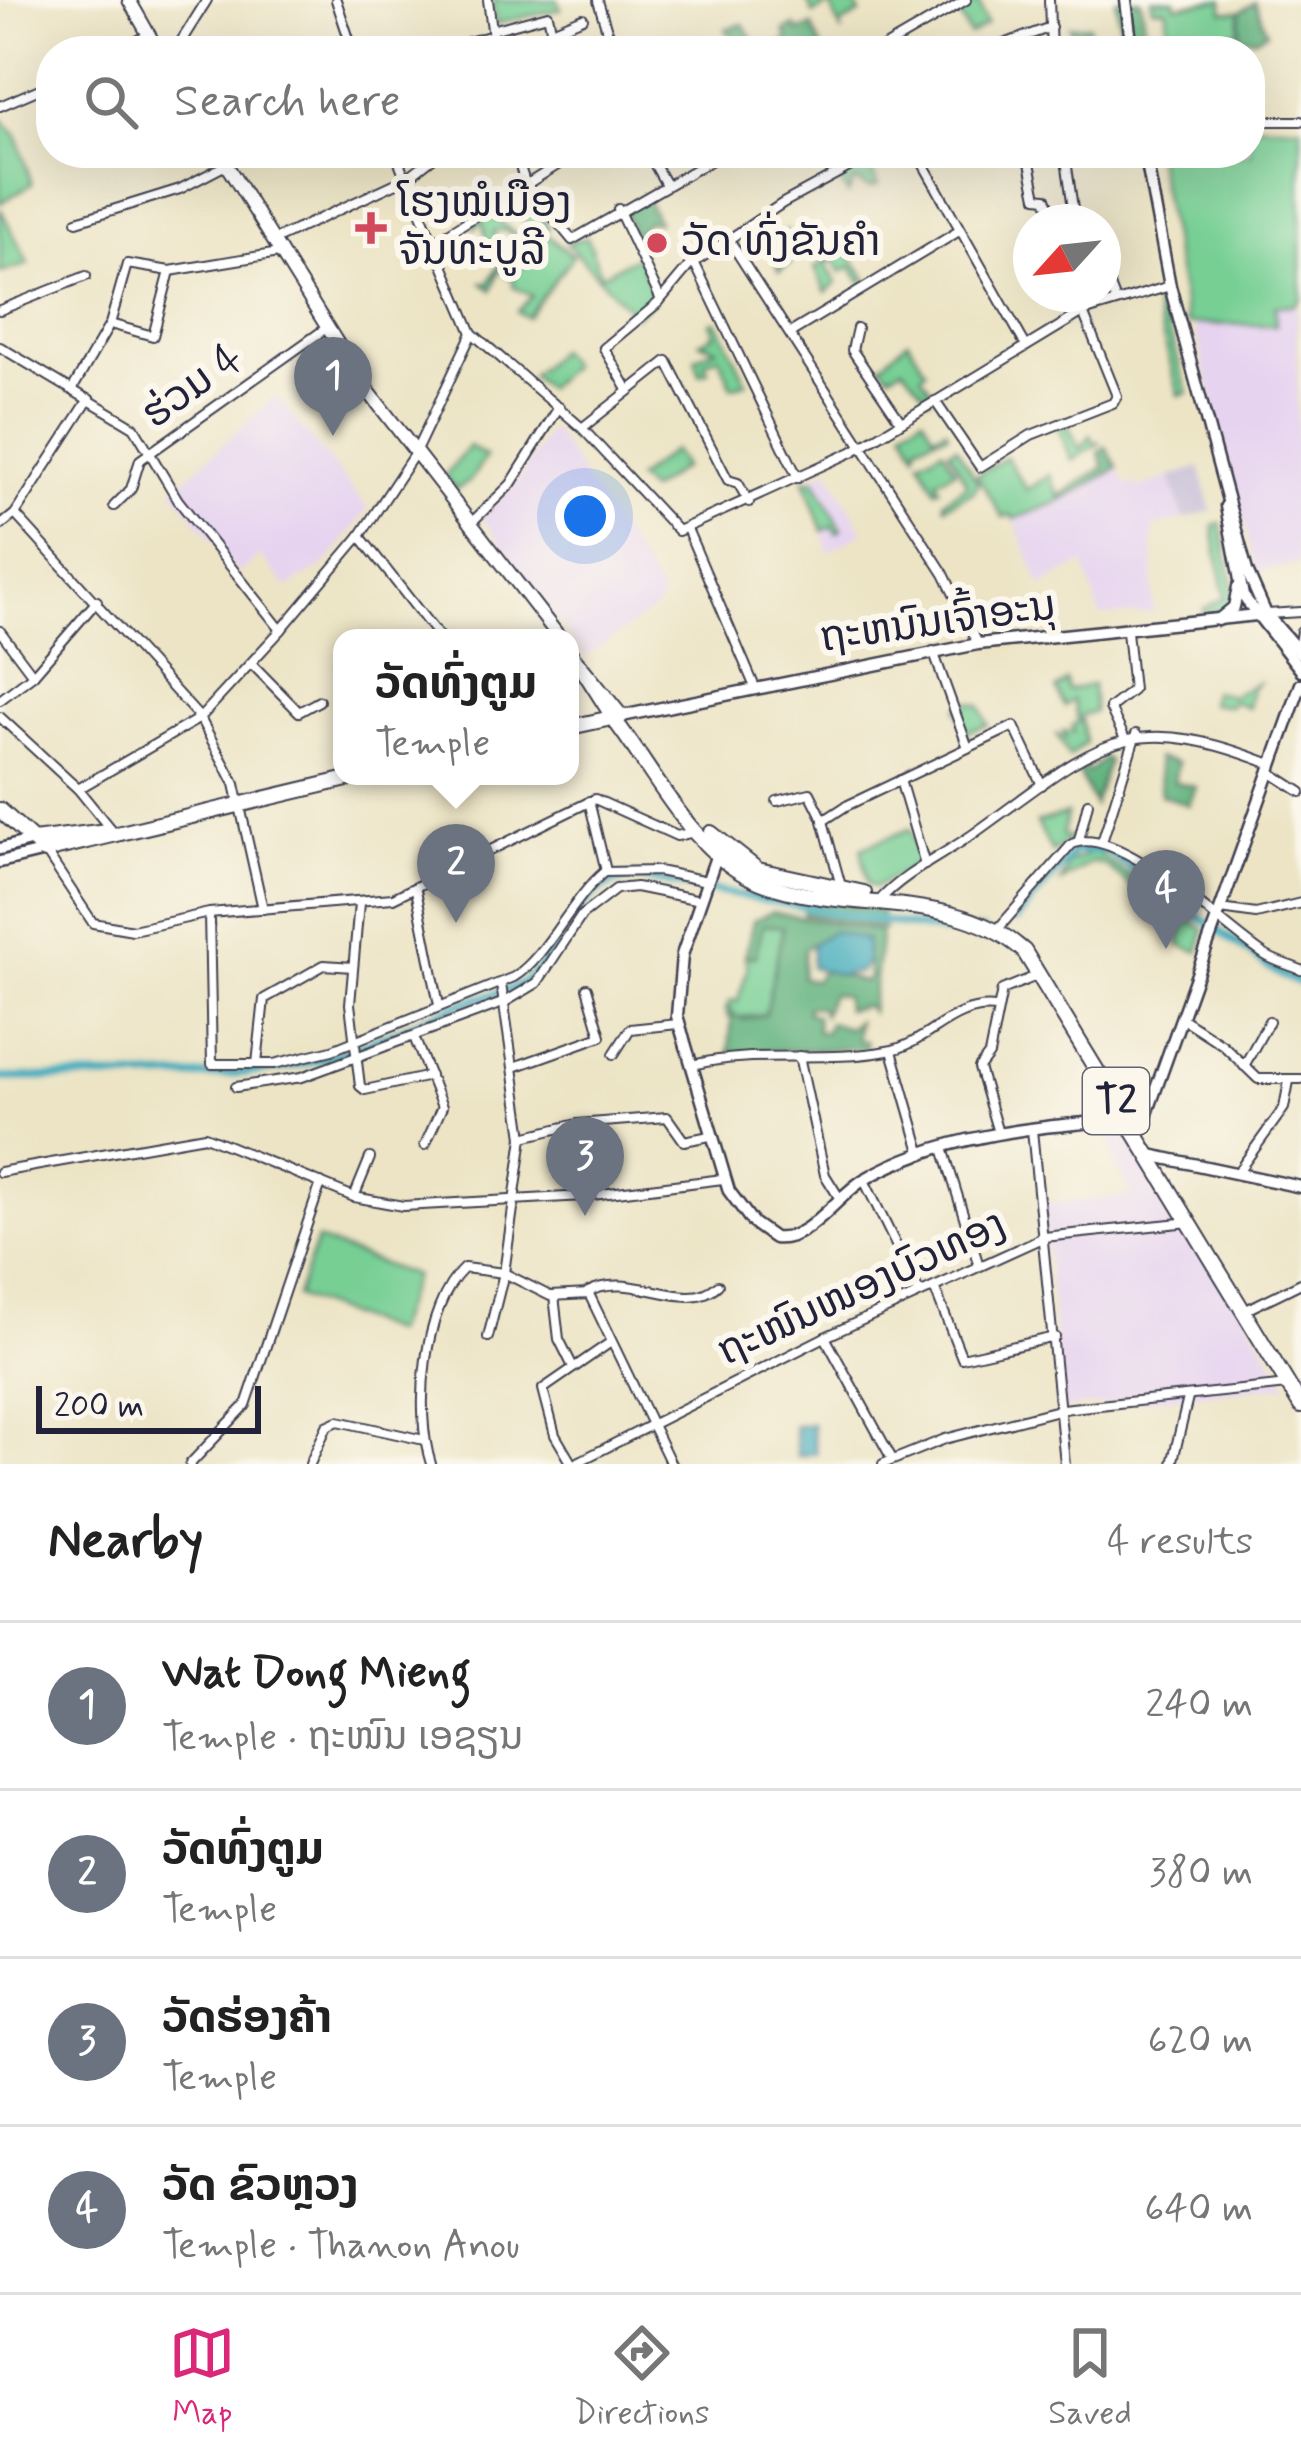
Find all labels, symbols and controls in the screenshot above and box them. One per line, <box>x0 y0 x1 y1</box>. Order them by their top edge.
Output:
search box <box>36 36 1265 168</box>
icon: search <box>78 69 144 135</box>
text: Search here <box>174 73 401 132</box>
place label: ໂຮງໝໍເມືອງ ຈັນທະບູລີ <box>396 177 572 280</box>
north arrow <box>1013 204 1121 312</box>
place label: ວັດ ທົ່ງຂັນຄຳ <box>681 211 881 271</box>
marker: ໂຮງໝໍເມືອງ ຈັນທະບູລີ <box>355 212 387 244</box>
marker: ວັດ ທົ່ງຂັນຄຳ <box>644 230 670 256</box>
street label: ຮ່ວມ 4 <box>132 332 254 442</box>
pin: 1 <box>294 337 372 436</box>
your location <box>555 486 615 546</box>
street label: ຖະຫນົນເຈົ້າອະນຸ <box>816 574 1060 667</box>
popup <box>333 629 579 785</box>
text: ວັດທົ່ງຕູມ <box>375 656 537 715</box>
text: Temple <box>375 719 490 770</box>
pin: 2 <box>417 824 495 923</box>
pin: 4 <box>1127 850 1205 949</box>
road number: T2 <box>1083 1068 1149 1134</box>
pin: 3 <box>546 1117 624 1216</box>
street label: ຖະໜົນໜອງບົວທອງ <box>709 1198 1015 1380</box>
scale bar <box>36 1380 261 1433</box>
text: 200 m <box>54 1385 144 1429</box>
text: Nearby <box>48 1509 203 1575</box>
text: 4 results <box>1107 1517 1253 1568</box>
text: Wat Dong Mieng <box>162 1644 471 1703</box>
text: 1 <box>78 1680 96 1731</box>
text: 240 m <box>1145 1680 1253 1731</box>
text: Temple · ຖະໜົນ ເອຊຽນ <box>162 1713 523 1764</box>
text: ວັດທົ່ງຕູມ <box>162 1822 324 1881</box>
text: 2 <box>77 1848 97 1899</box>
text: 380 m <box>1149 1848 1253 1899</box>
text: Temple <box>162 1885 277 1936</box>
text: ວັດຮ່ອງຄ້າ <box>162 1990 332 2049</box>
text: 3 <box>78 2016 96 2067</box>
text: 620 m <box>1147 2016 1253 2067</box>
text: Temple <box>162 2053 277 2104</box>
text: ວັດ ຂົວຫຼວງ <box>162 2158 358 2217</box>
text: 4 <box>76 2184 98 2235</box>
text: 640 m <box>1144 2184 1253 2235</box>
text: Temple · Thanon Anou <box>162 2221 520 2272</box>
tab: Map <box>169 2320 235 2436</box>
tab: Directions <box>574 2320 710 2436</box>
tab: Saved <box>1048 2320 1132 2436</box>

